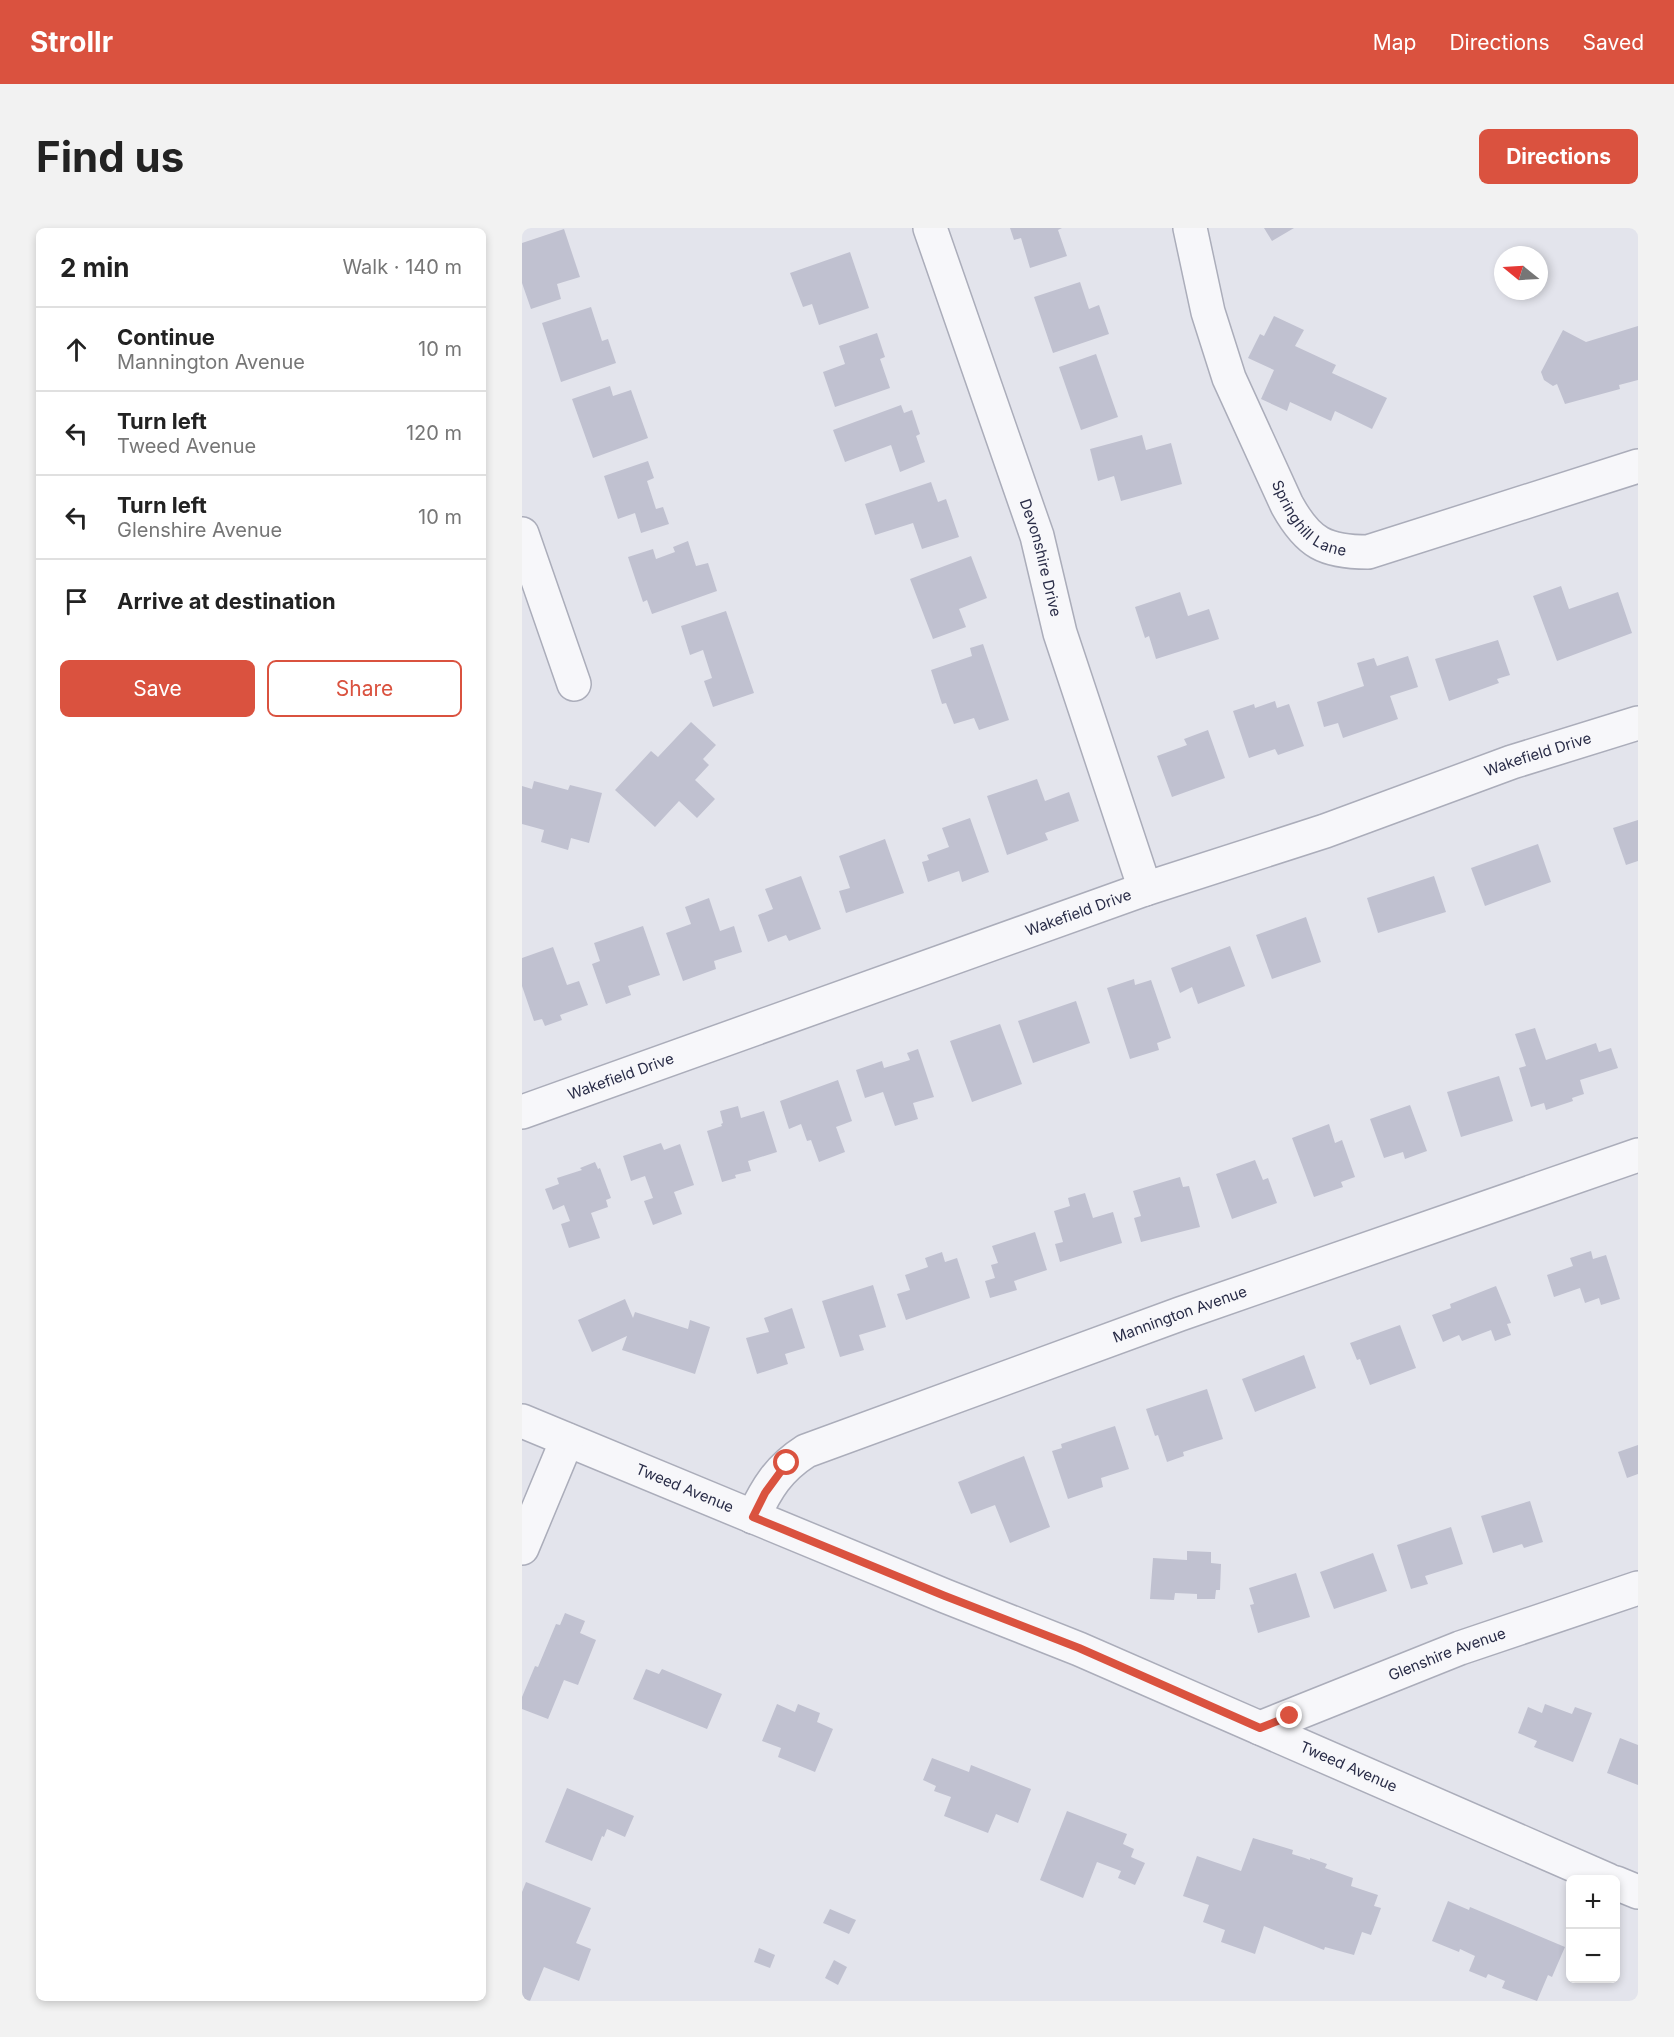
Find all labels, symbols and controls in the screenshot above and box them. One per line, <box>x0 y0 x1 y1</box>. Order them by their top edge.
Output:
text: Strollr <box>30 25 113 59</box>
text: Map <box>1373 30 1416 55</box>
text: Directions <box>1449 30 1550 55</box>
text: Saved <box>1583 30 1644 55</box>
button: Directions <box>1479 129 1638 184</box>
text: Find us <box>36 131 184 182</box>
north arrow <box>1494 246 1548 300</box>
text: 2 min <box>60 252 130 283</box>
text: Walk · 140 m <box>342 255 462 279</box>
text: Continue <box>117 324 215 350</box>
icon: ahead <box>60 333 93 366</box>
text: 10 m <box>418 337 462 361</box>
text: Mannington Avenue <box>117 350 305 374</box>
text: Turn left <box>117 408 207 434</box>
icon: left <box>60 417 93 450</box>
text: 120 m <box>406 421 462 445</box>
text: Tweed Avenue <box>117 434 256 458</box>
street label: Springhill Lane <box>1268 477 1348 560</box>
text: Turn left <box>117 492 207 518</box>
street label: Devonshire Drive <box>1016 496 1066 618</box>
icon: left <box>60 501 93 534</box>
text: 10 m <box>418 505 462 529</box>
text: Glenshire Avenue <box>117 518 282 542</box>
icon: arrive <box>60 585 93 618</box>
text: Arrive at destination <box>117 588 336 614</box>
button: Save <box>60 660 255 717</box>
button: Share <box>267 660 462 717</box>
street label: Wakefield Drive <box>1481 728 1594 780</box>
street label: Wakefield Drive <box>1023 885 1134 940</box>
street label: Wakefield Drive <box>565 1048 676 1104</box>
street label: Mannington Avenue <box>1110 1282 1249 1347</box>
route start <box>773 1449 799 1475</box>
street label: Tweed Avenue <box>633 1459 737 1517</box>
street label: Glenshire Avenue <box>1385 1623 1508 1685</box>
route end <box>1276 1702 1302 1728</box>
street label: Tweed Avenue <box>1297 1737 1400 1796</box>
map controls <box>1566 1875 1620 1983</box>
button: + <box>1566 1875 1620 1929</box>
button: − <box>1566 1929 1620 1983</box>

